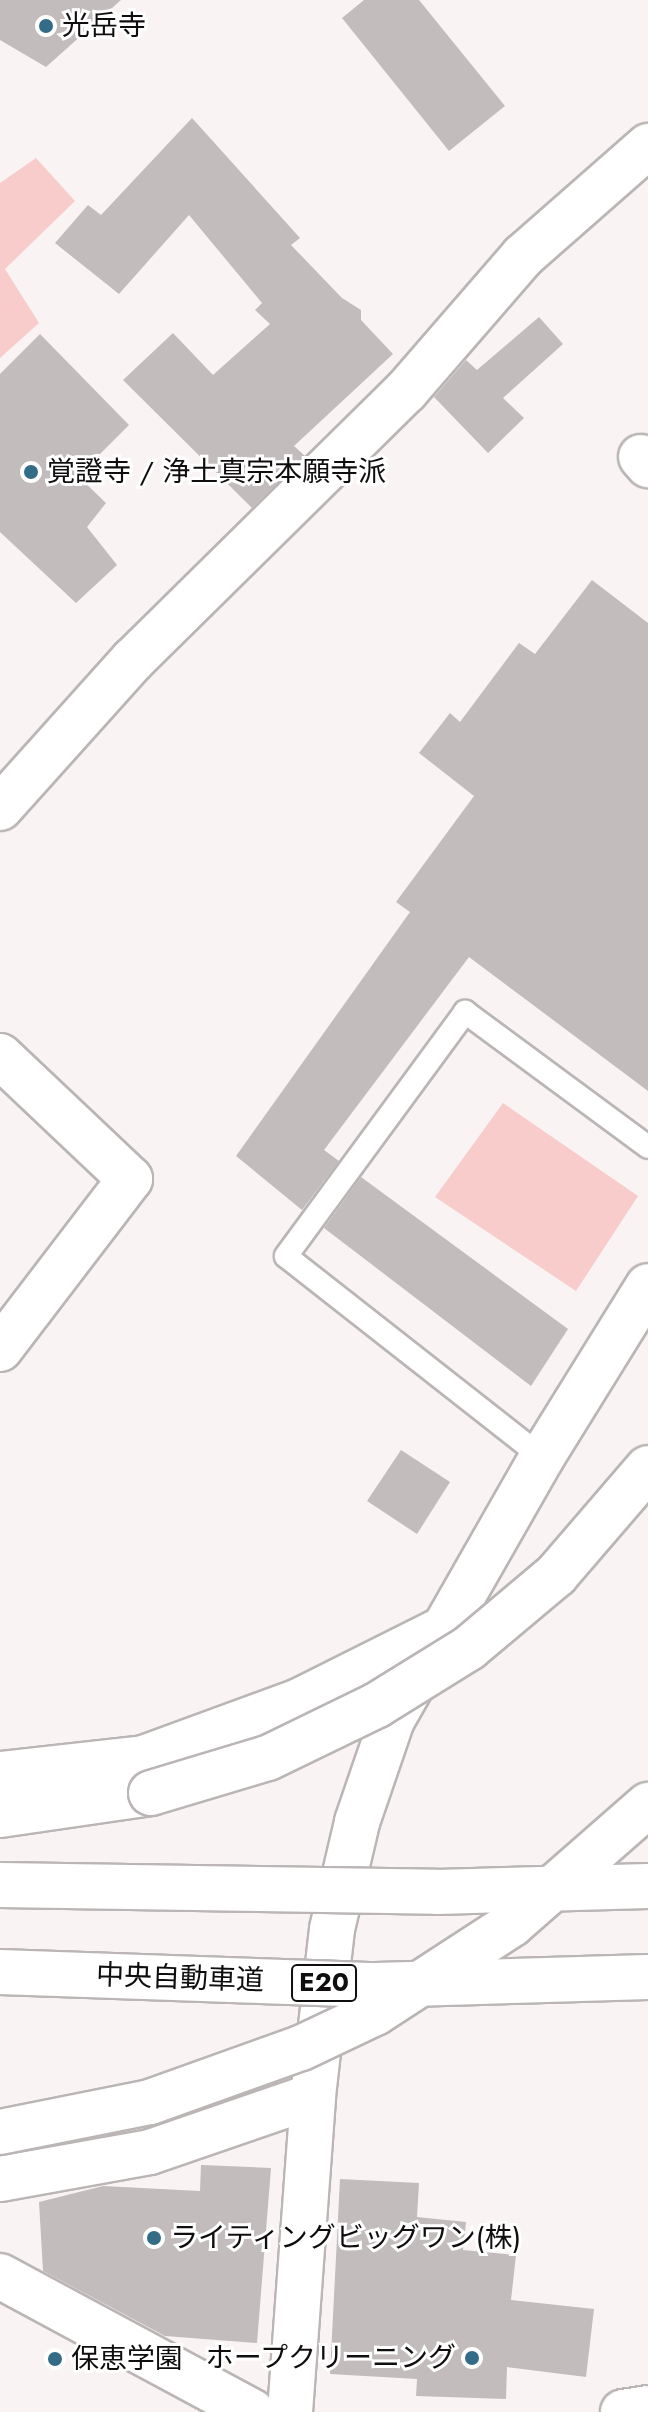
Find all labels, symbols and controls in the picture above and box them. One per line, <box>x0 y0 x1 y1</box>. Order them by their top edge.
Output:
place label: 光岳寺 <box>62 9 146 43</box>
marker: 光岳寺 <box>37 17 55 35</box>
place label: 覚證寺 / 浄土真宗本願寺派 <box>47 455 386 489</box>
marker: 覚證寺 / 浄土真宗本願寺派 <box>22 463 40 481</box>
street label: 中央自動車道 <box>95 1958 265 1998</box>
road number: E20 <box>290 1961 358 2005</box>
place label: ライティングビッグワン(株) <box>170 2221 523 2255</box>
marker: ライティングビッグワン(株) <box>145 2229 163 2247</box>
place label: ホープクリーニング <box>204 2341 456 2375</box>
place label: 保恵学園 <box>71 2342 183 2376</box>
marker: ホープクリーニング <box>463 2349 481 2367</box>
marker: 保恵学園 <box>46 2350 64 2368</box>

